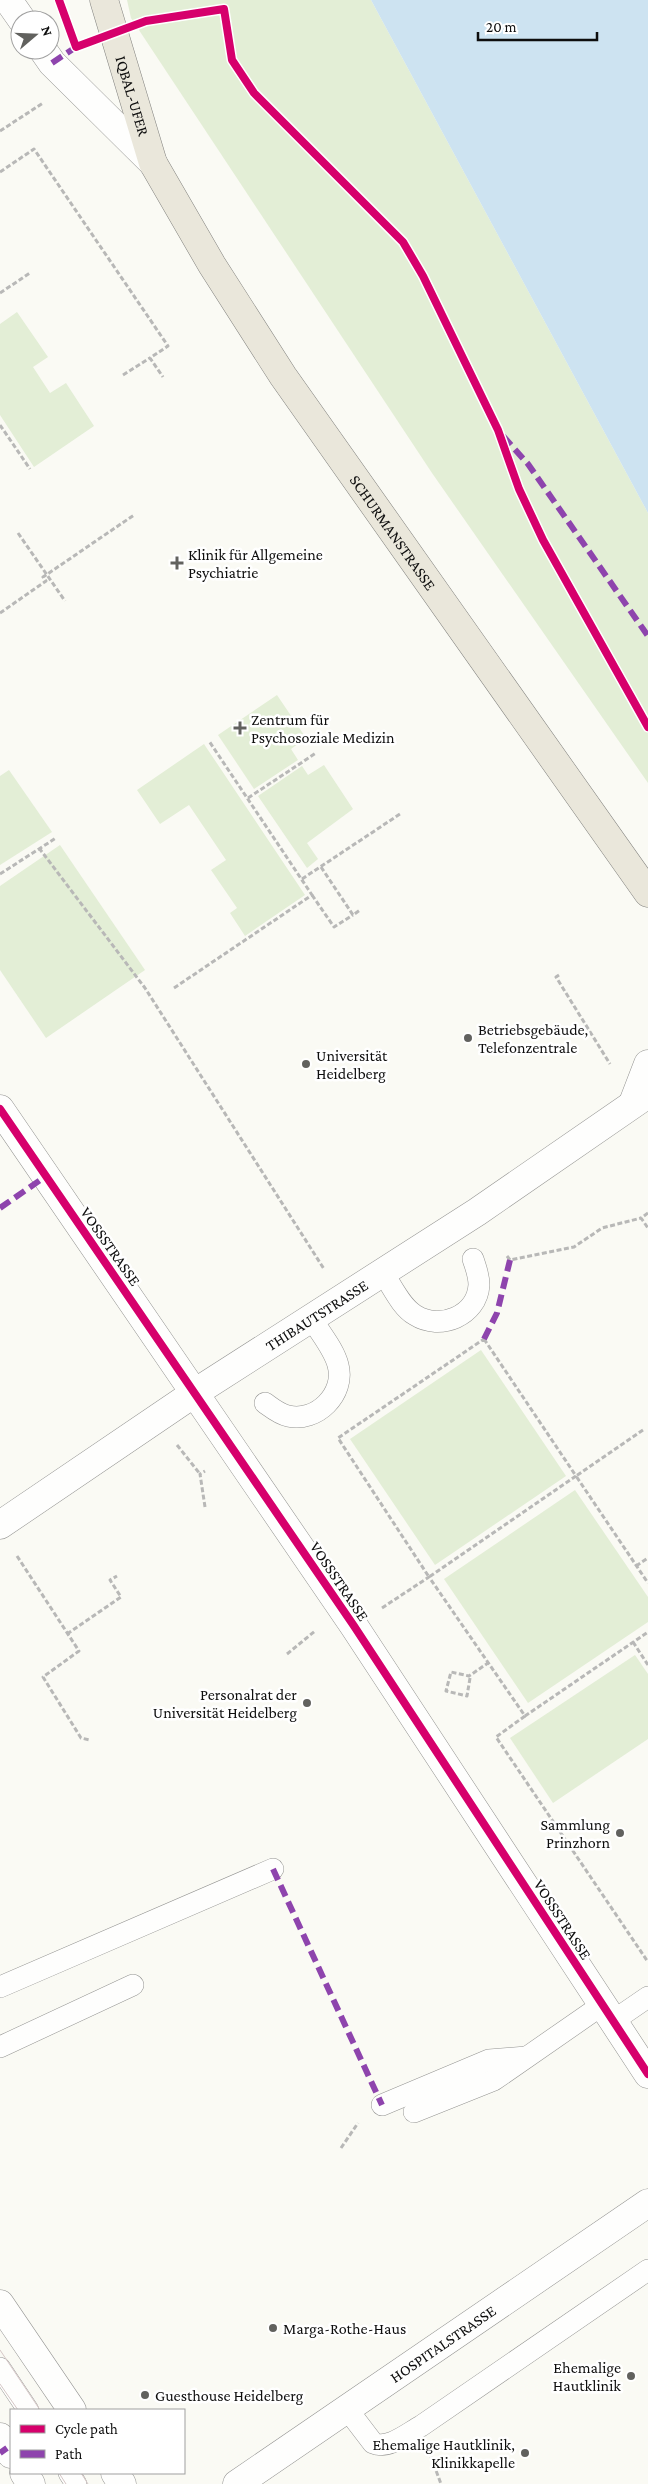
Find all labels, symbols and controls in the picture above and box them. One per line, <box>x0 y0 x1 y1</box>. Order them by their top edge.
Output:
north arrow <box>10 10 60 60</box>
scale bar <box>478 10 597 42</box>
text: 20 m <box>486 19 517 35</box>
text: N <box>38 24 57 38</box>
street label: IQBAL-UFER <box>112 54 152 138</box>
street label: SCHURMANSTRASSE <box>346 472 439 593</box>
place label: Klinik für Allgemeine Psychiatrie <box>188 546 323 582</box>
marker: Klinik für Allgemeine Psychiatrie <box>170 556 184 570</box>
place label: Zentrum für Psychosoziale Medizin <box>251 711 395 747</box>
marker: Zentrum für Psychosoziale Medizin <box>233 721 247 735</box>
place label: Betriebsgebäude, Telefonzentrale <box>478 1021 588 1056</box>
marker: Betriebsgebäude, Telefonzentrale <box>462 1032 474 1044</box>
place label: Universität Heidelberg <box>316 1047 388 1083</box>
marker: Universität Heidelberg <box>300 1058 312 1070</box>
street label: VOSSSTRASSE <box>77 1204 144 1289</box>
street label: THIBAUTSTRASSE <box>263 1276 371 1354</box>
street label: VOSSSTRASSE <box>307 1538 372 1624</box>
place label: Personalrat der Universität Heidelberg <box>153 1686 297 1722</box>
marker: Personalrat der Universität Heidelberg <box>301 1697 313 1709</box>
place label: Sammlung Prinzhorn <box>540 1816 610 1851</box>
marker: Sammlung Prinzhorn <box>614 1827 626 1839</box>
street label: VOSSSTRASSE <box>530 1876 595 1963</box>
street label: HOSPITALSTRASSE <box>387 2302 499 2386</box>
place label: Marga-Rothe-Haus <box>283 2320 406 2338</box>
marker: Marga-Rothe-Haus <box>267 2322 279 2334</box>
place label: Ehemalige Hautklinik <box>553 2359 621 2394</box>
marker: Ehemalige Hautklinik <box>625 2370 637 2382</box>
place label: Guesthouse Heidelberg <box>155 2387 304 2405</box>
marker: Guesthouse Heidelberg <box>139 2389 151 2401</box>
legend <box>10 2409 185 2474</box>
text: Cycle path <box>55 2421 118 2438</box>
place label: Ehemalige Hautklinik, Klinikkapelle <box>372 2436 515 2472</box>
text: Path <box>55 2446 82 2462</box>
marker: Ehemalige Hautklinik, Klinikkapelle <box>519 2447 531 2459</box>

